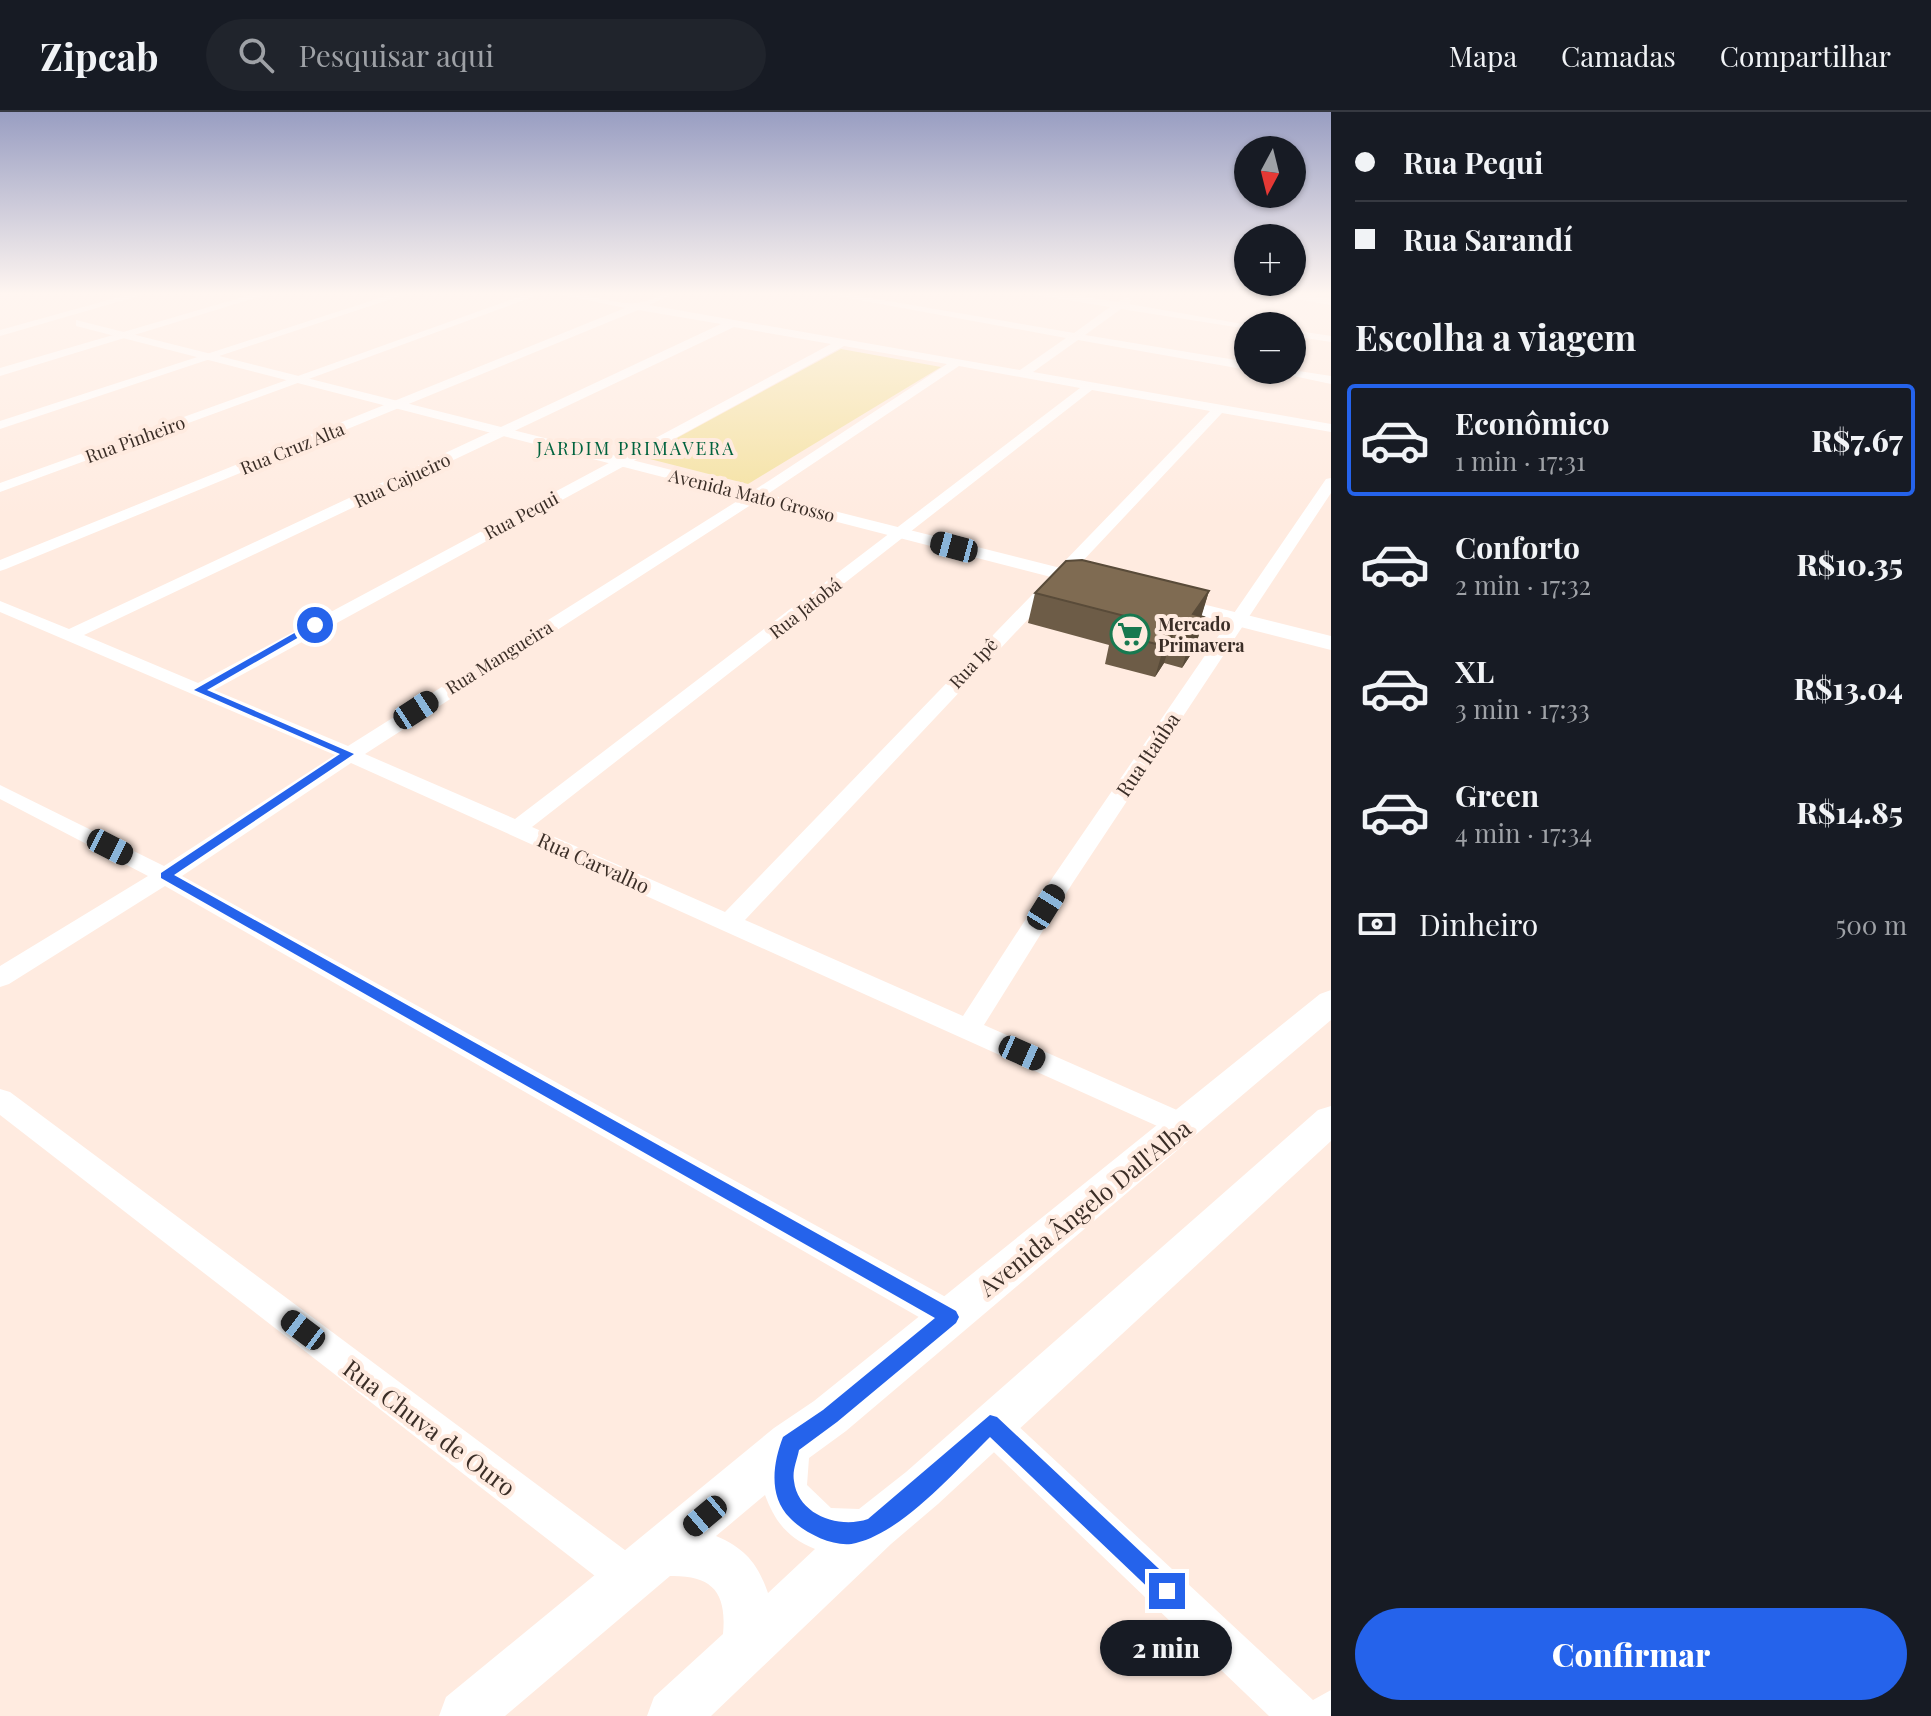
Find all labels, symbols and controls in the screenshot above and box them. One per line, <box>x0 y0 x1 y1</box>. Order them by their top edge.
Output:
search box <box>206 19 766 91</box>
text: Zipcab <box>40 30 158 81</box>
icon: search <box>234 33 278 77</box>
text: Pesquisar aqui <box>298 35 494 75</box>
text: Mapa <box>1449 37 1517 74</box>
text: Camadas <box>1561 37 1676 74</box>
text: Compartilhar <box>1720 37 1891 74</box>
north arrow <box>1234 136 1306 208</box>
map controls <box>1234 136 1306 384</box>
text: Rua Pequi <box>1403 142 1543 182</box>
text: Rua Sarandí <box>1403 219 1573 259</box>
button: + <box>1234 224 1306 296</box>
button: − <box>1234 312 1306 384</box>
text: Escolha a viagem <box>1355 312 1636 360</box>
text: Econômico <box>1455 403 1610 443</box>
icon: car <box>1359 404 1431 476</box>
street label: Rua Pinheiro <box>82 410 188 468</box>
street label: Rua Cruz Alta <box>236 416 348 480</box>
text: R$7.67 <box>1811 420 1903 460</box>
district label: JARDIM PRIMAVERA <box>535 436 736 460</box>
text: 1 min · 17:31 <box>1455 443 1586 478</box>
street label: Rua Cajueiro <box>350 447 454 513</box>
street label: Avenida Mato Grosso <box>666 463 838 527</box>
street label: Rua Pequi <box>480 485 562 545</box>
text: Conforto <box>1455 527 1580 567</box>
icon: car <box>1359 528 1431 600</box>
car <box>928 529 980 565</box>
text: R$10.35 <box>1796 544 1903 584</box>
text: 2 min · 17:32 <box>1455 567 1591 602</box>
street label: Rua Jatobá <box>764 572 846 644</box>
route start <box>297 607 333 643</box>
place label: Mercado Primavera <box>1158 612 1245 657</box>
supermarket icon: Mercado Primavera <box>1109 613 1151 655</box>
street label: Rua Mangueira <box>441 615 557 699</box>
street label: Rua Ipê <box>943 633 1003 693</box>
text: XL <box>1455 651 1494 691</box>
icon: car <box>1359 652 1431 724</box>
text: R$13.04 <box>1794 668 1903 708</box>
car <box>389 687 443 733</box>
text: 3 min · 17:33 <box>1455 691 1590 726</box>
street label: Rua Itaúba <box>1109 707 1185 801</box>
text: Green <box>1455 775 1539 815</box>
icon: car <box>1359 776 1431 848</box>
text: R$14.85 <box>1797 792 1903 832</box>
text: 4 min · 17:34 <box>1455 815 1592 850</box>
car <box>83 825 137 869</box>
street label: Rua Carvalho <box>534 825 654 899</box>
car <box>1023 880 1069 934</box>
icon: cash <box>1355 902 1399 946</box>
text: Dinheiro <box>1419 904 1538 944</box>
text: 500 m <box>1835 907 1907 942</box>
car <box>995 1032 1049 1074</box>
street label: Avenida Ângelo Dall'Alba <box>971 1111 1197 1303</box>
car <box>277 1306 329 1354</box>
street label: Rua Chuva de Ouro <box>337 1352 523 1502</box>
car <box>679 1491 731 1541</box>
route end <box>1149 1573 1185 1609</box>
button: Confirmar <box>1355 1608 1907 1700</box>
callout: 2 min <box>1101 1619 1233 1675</box>
text: 2 min <box>1132 1630 1200 1665</box>

